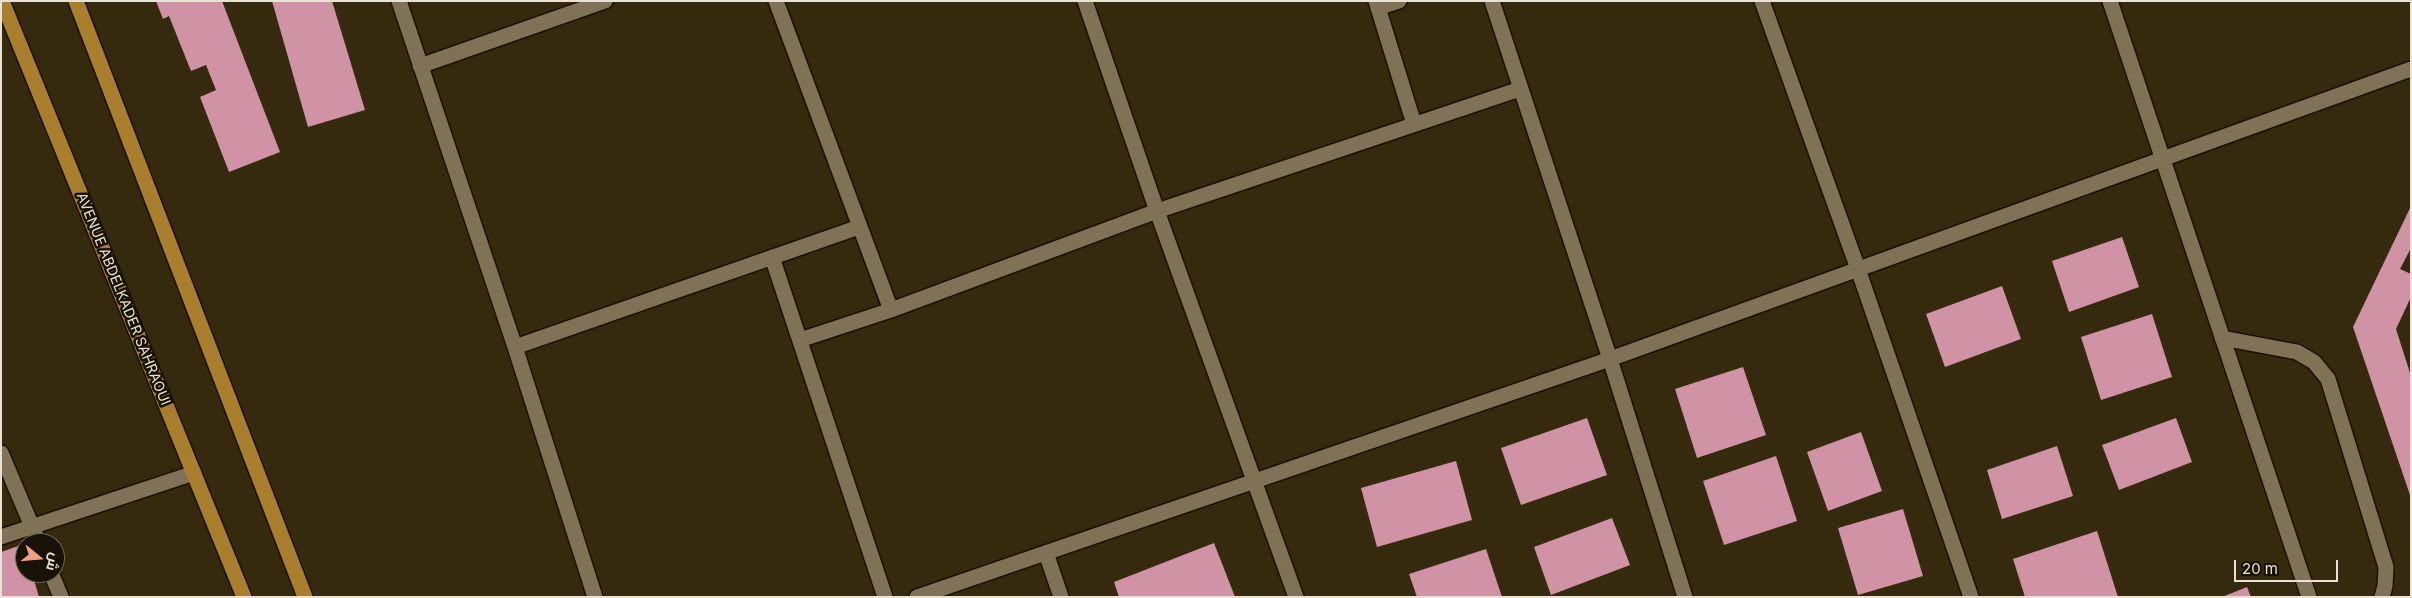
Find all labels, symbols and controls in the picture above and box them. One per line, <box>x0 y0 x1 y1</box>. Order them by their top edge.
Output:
street label: AVENUE ABDELKADER SAHRAOUI <box>73 190 173 408</box>
north arrow <box>15 533 65 583</box>
scale bar <box>2237 550 2341 582</box>
text: ش <box>43 551 65 573</box>
text: 20 m <box>2242 559 2278 578</box>

